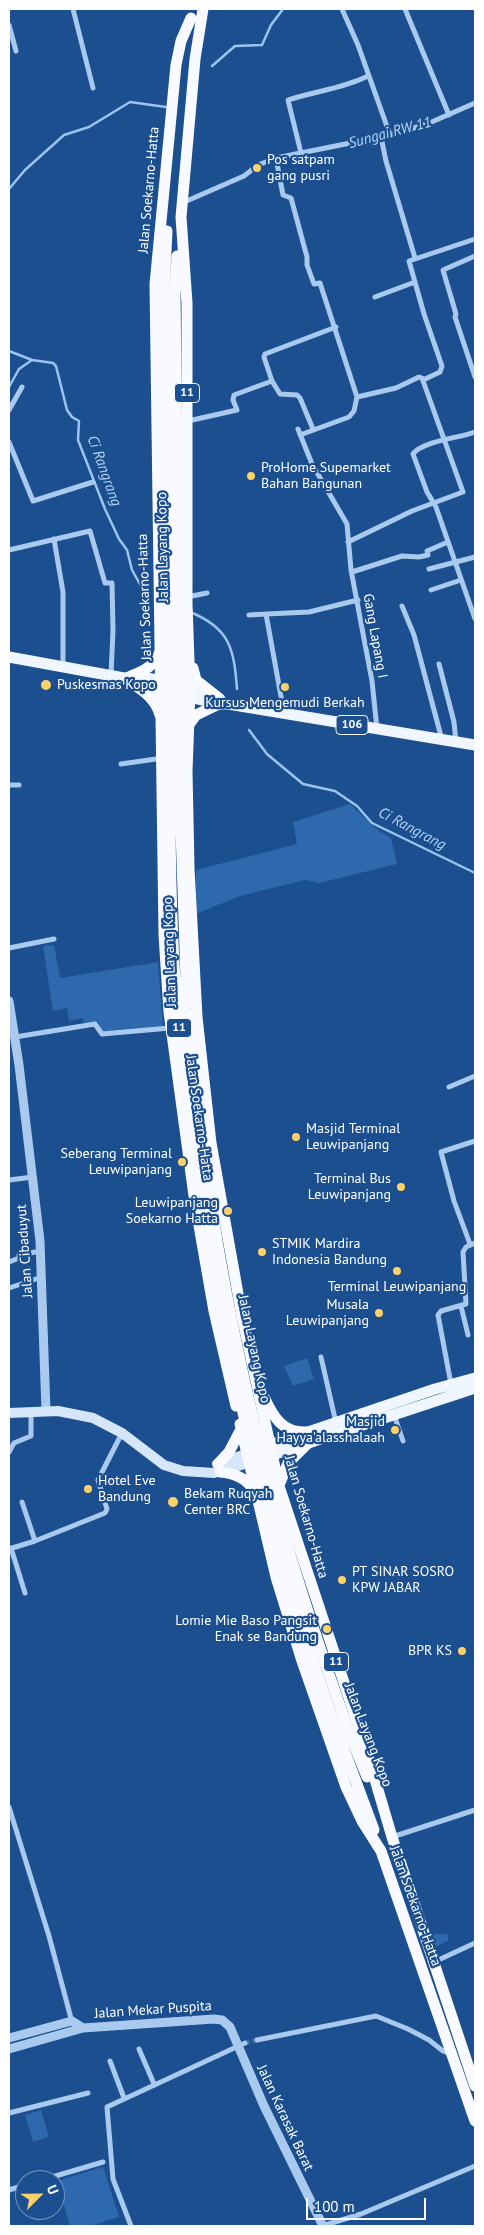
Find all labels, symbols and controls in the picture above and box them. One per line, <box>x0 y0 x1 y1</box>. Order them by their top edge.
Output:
water label: Sungai RW 11 <box>347 113 433 153</box>
street label: Jalan Soekarno-Hatta <box>135 126 163 254</box>
place label: Pos satpam gang pusri <box>267 152 335 184</box>
marker: Pos satpam gang pusri <box>251 162 263 174</box>
road number: 11 <box>174 383 200 402</box>
water label: Ci Rangrang <box>83 433 125 509</box>
place label: ProHome Supemarket Bahan Bangunan <box>261 460 391 492</box>
marker: ProHome Supemarket Bahan Bangunan <box>245 470 257 482</box>
street label: Jalan Layang Kopo <box>154 492 172 602</box>
street label: Jalan Soekarno-Hatta <box>134 533 156 661</box>
street label: Gang Lapang I <box>359 592 391 680</box>
place label: Puskesmas Kopo <box>57 677 156 693</box>
marker: Puskesmas Kopo <box>39 678 53 692</box>
marker: Kursus Mengemudi Berkah <box>279 681 291 693</box>
place label: Kursus Mengemudi Berkah <box>205 695 365 711</box>
road number: 106 <box>336 716 368 734</box>
water label: Ci Rangrang <box>375 804 449 854</box>
street label: Jalan Layang Kopo <box>160 897 180 1007</box>
road number: 11 <box>166 1018 192 1038</box>
street label: Jalan Soekarno-Hatta <box>182 1054 216 1182</box>
place label: Masjid Terminal Leuwipanjang <box>306 1121 400 1154</box>
marker: Masjid Terminal Leuwipanjang <box>290 1131 302 1143</box>
place label: Seberang Terminal Leuwipanjang <box>61 1146 172 1178</box>
marker: Seberang Terminal Leuwipanjang <box>176 1156 188 1168</box>
place label: Terminal Bus Leuwipanjang <box>308 1171 391 1204</box>
marker: Terminal Bus Leuwipanjang <box>395 1181 407 1193</box>
place label: Leuwipanjang Soekarno Hatta <box>126 1195 218 1228</box>
street label: Jalan Cibaduyut <box>13 1204 37 1298</box>
marker: Leuwipanjang Soekarno Hatta <box>222 1205 234 1217</box>
place label: STMIK Mardira Indonesia Bandung <box>272 1236 387 1268</box>
marker: STMIK Mardira Indonesia Bandung <box>256 1246 268 1258</box>
marker: Terminal Leuwipanjang <box>391 1265 403 1277</box>
place label: Terminal Leuwipanjang <box>328 1279 466 1295</box>
street label: Jalan Layang Kopo <box>234 1293 274 1405</box>
place label: Musala Leuwipanjang <box>286 1297 369 1330</box>
marker: Musala Leuwipanjang <box>373 1307 385 1319</box>
place label: Masjid Hayya'alasshalaah <box>276 1414 385 1446</box>
marker: Masjid Hayya'alasshalaah <box>389 1424 401 1436</box>
street label: Jalan Soekarno-Hatta <box>280 1454 332 1580</box>
place label: Hotel Eve Bandung <box>98 1473 156 1505</box>
marker: Hotel Eve Bandung <box>82 1483 94 1495</box>
place label: Bekam Ruqyah Center BRC <box>184 1486 272 1518</box>
marker: Bekam Ruqyah Center BRC <box>166 1495 180 1509</box>
place label: PT SINAR SOSRO KPW JABAR <box>352 1564 454 1596</box>
marker: PT SINAR SOSRO KPW JABAR <box>336 1574 348 1586</box>
place label: Lomie Mie Baso Pangsit Enak se Bandung <box>175 1613 317 1645</box>
marker: Lomie Mie Baso Pangsit Enak se Bandung <box>321 1623 333 1635</box>
place label: BPR KS <box>408 1643 452 1659</box>
marker: BPR KS <box>456 1645 468 1657</box>
road number: 11 <box>324 1652 348 1671</box>
street label: Jalan Layang Kopo <box>340 1681 396 1789</box>
street label: Jalan Soekarno-Hatta <box>385 1844 445 1968</box>
street label: Jalan Mekar Puspita <box>94 1998 212 2022</box>
street label: Jalan Karasak Barat <box>253 2062 317 2174</box>
north arrow <box>15 2170 65 2220</box>
text: U <box>43 2182 63 2197</box>
scale bar <box>309 2188 429 2220</box>
text: 100 m <box>314 2197 355 2216</box>

